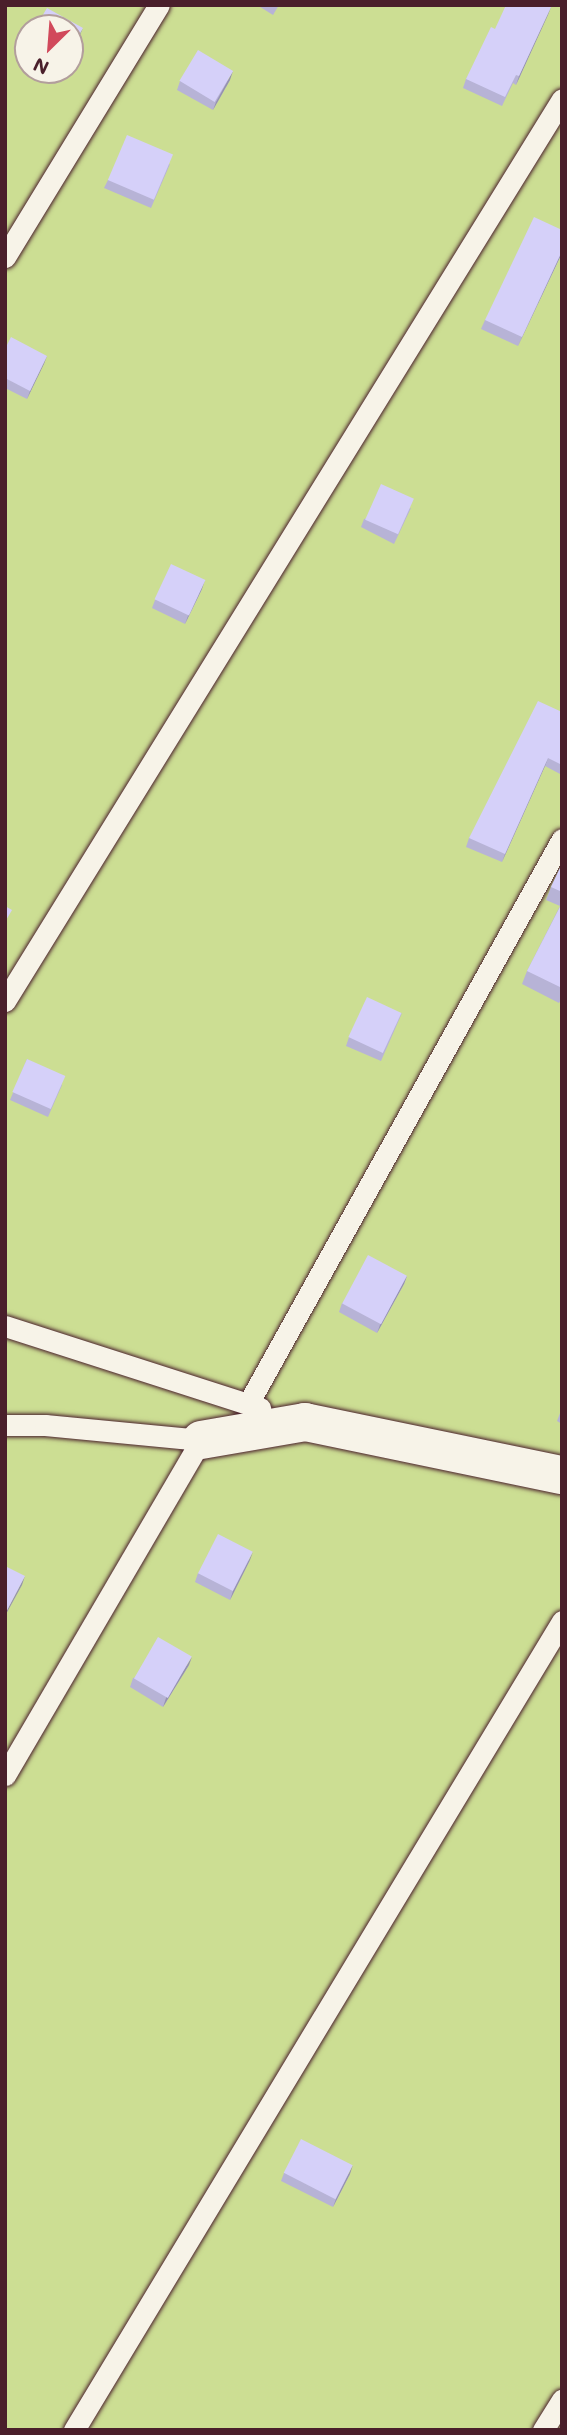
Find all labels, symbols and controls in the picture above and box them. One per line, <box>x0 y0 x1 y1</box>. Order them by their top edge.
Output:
north arrow <box>14 14 84 84</box>
text: N <box>29 52 53 81</box>

